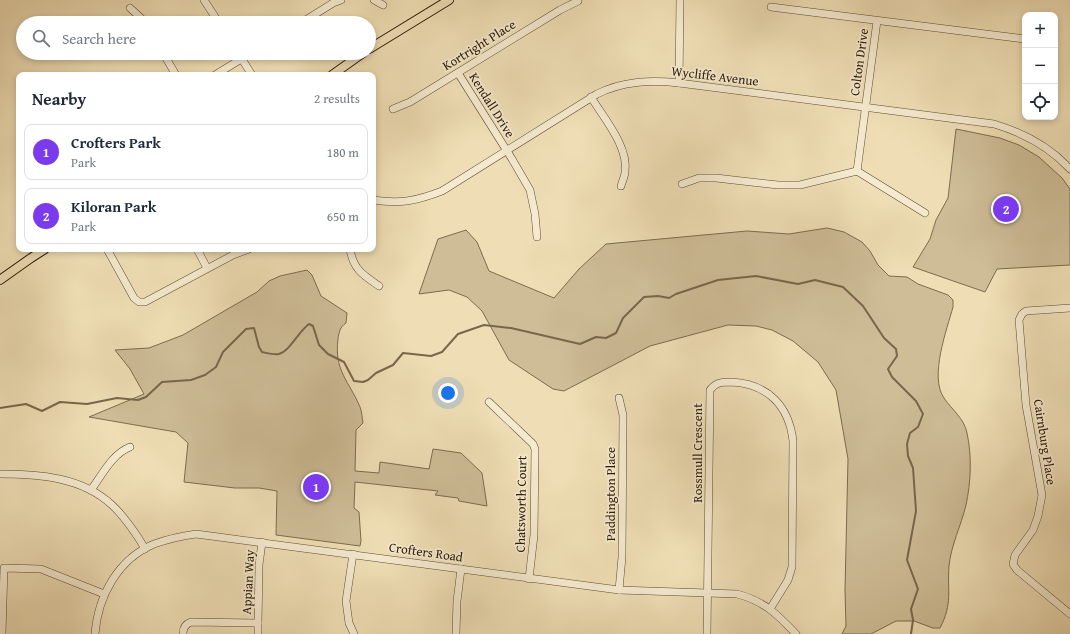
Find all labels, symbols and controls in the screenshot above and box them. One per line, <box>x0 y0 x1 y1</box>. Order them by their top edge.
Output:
map controls <box>1022 12 1058 120</box>
button: + <box>1022 12 1058 48</box>
street label: Kortright Place <box>439 15 519 75</box>
search box <box>16 16 376 60</box>
icon: search <box>30 27 52 49</box>
street label: Colton Drive <box>845 27 873 97</box>
text: Search here <box>62 28 136 49</box>
button: − <box>1022 48 1058 84</box>
street label: Wycliffe Avenue <box>670 61 760 91</box>
street label: Kendall Drive <box>464 69 520 141</box>
button: locate <box>1022 84 1058 120</box>
text: Nearby <box>32 86 86 111</box>
text: 2 results <box>314 89 360 108</box>
text: Crofters Park <box>71 132 161 153</box>
text: 1 <box>43 143 49 162</box>
text: 180 m <box>327 143 359 162</box>
text: Park <box>71 153 96 172</box>
pin: 2 <box>993 194 1019 224</box>
text: Kiloran Park <box>71 196 156 217</box>
text: 2 <box>43 207 49 226</box>
text: 650 m <box>327 207 359 226</box>
text: Park <box>71 217 96 236</box>
your location <box>438 383 458 403</box>
street label: Cairnburg Place <box>1029 398 1061 486</box>
street label: Rossmull Crescent <box>688 403 707 503</box>
street label: Paddington Place <box>601 447 620 541</box>
street label: Chatsworth Court <box>511 455 531 553</box>
pin: 1 <box>303 472 329 502</box>
street label: Crofters Road <box>388 537 464 567</box>
street label: Appian Way <box>237 549 259 615</box>

